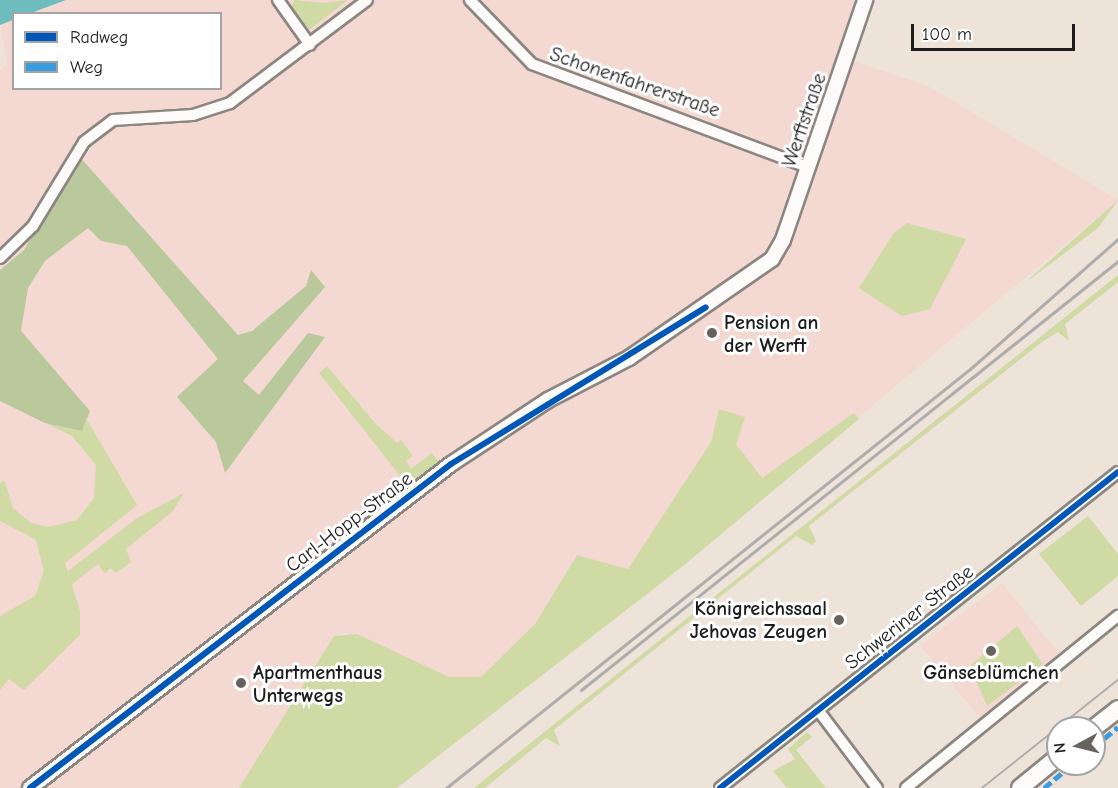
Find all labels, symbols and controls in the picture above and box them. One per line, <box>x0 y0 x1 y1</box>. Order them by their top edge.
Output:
legend <box>12 12 222 90</box>
scale bar <box>914 12 1078 50</box>
text: 100 m <box>922 24 972 45</box>
text: Radweg <box>70 27 128 48</box>
street label: Schonenfahrerstraße <box>547 42 723 122</box>
text: Weg <box>70 57 103 78</box>
street label: Werftstraße <box>777 70 831 170</box>
place label: Pension an der Werft <box>724 310 818 357</box>
marker: Pension an der Werft <box>705 326 719 340</box>
street label: Carl-Hopp-Straße <box>281 467 417 577</box>
street label: Schweriner Straße <box>840 559 978 675</box>
place label: Königreichssaal Jehovas Zeugen <box>690 596 827 643</box>
marker: Königreichssaal Jehovas Zeugen <box>832 613 846 627</box>
marker: Gänseblümchen <box>984 644 998 658</box>
place label: Apartmenthaus Unterwegs <box>253 660 382 707</box>
place label: Gänseblümchen <box>923 660 1059 684</box>
marker: Apartmenthaus Unterwegs <box>234 676 248 690</box>
north arrow <box>1046 716 1106 776</box>
text: N <box>1051 742 1070 754</box>

